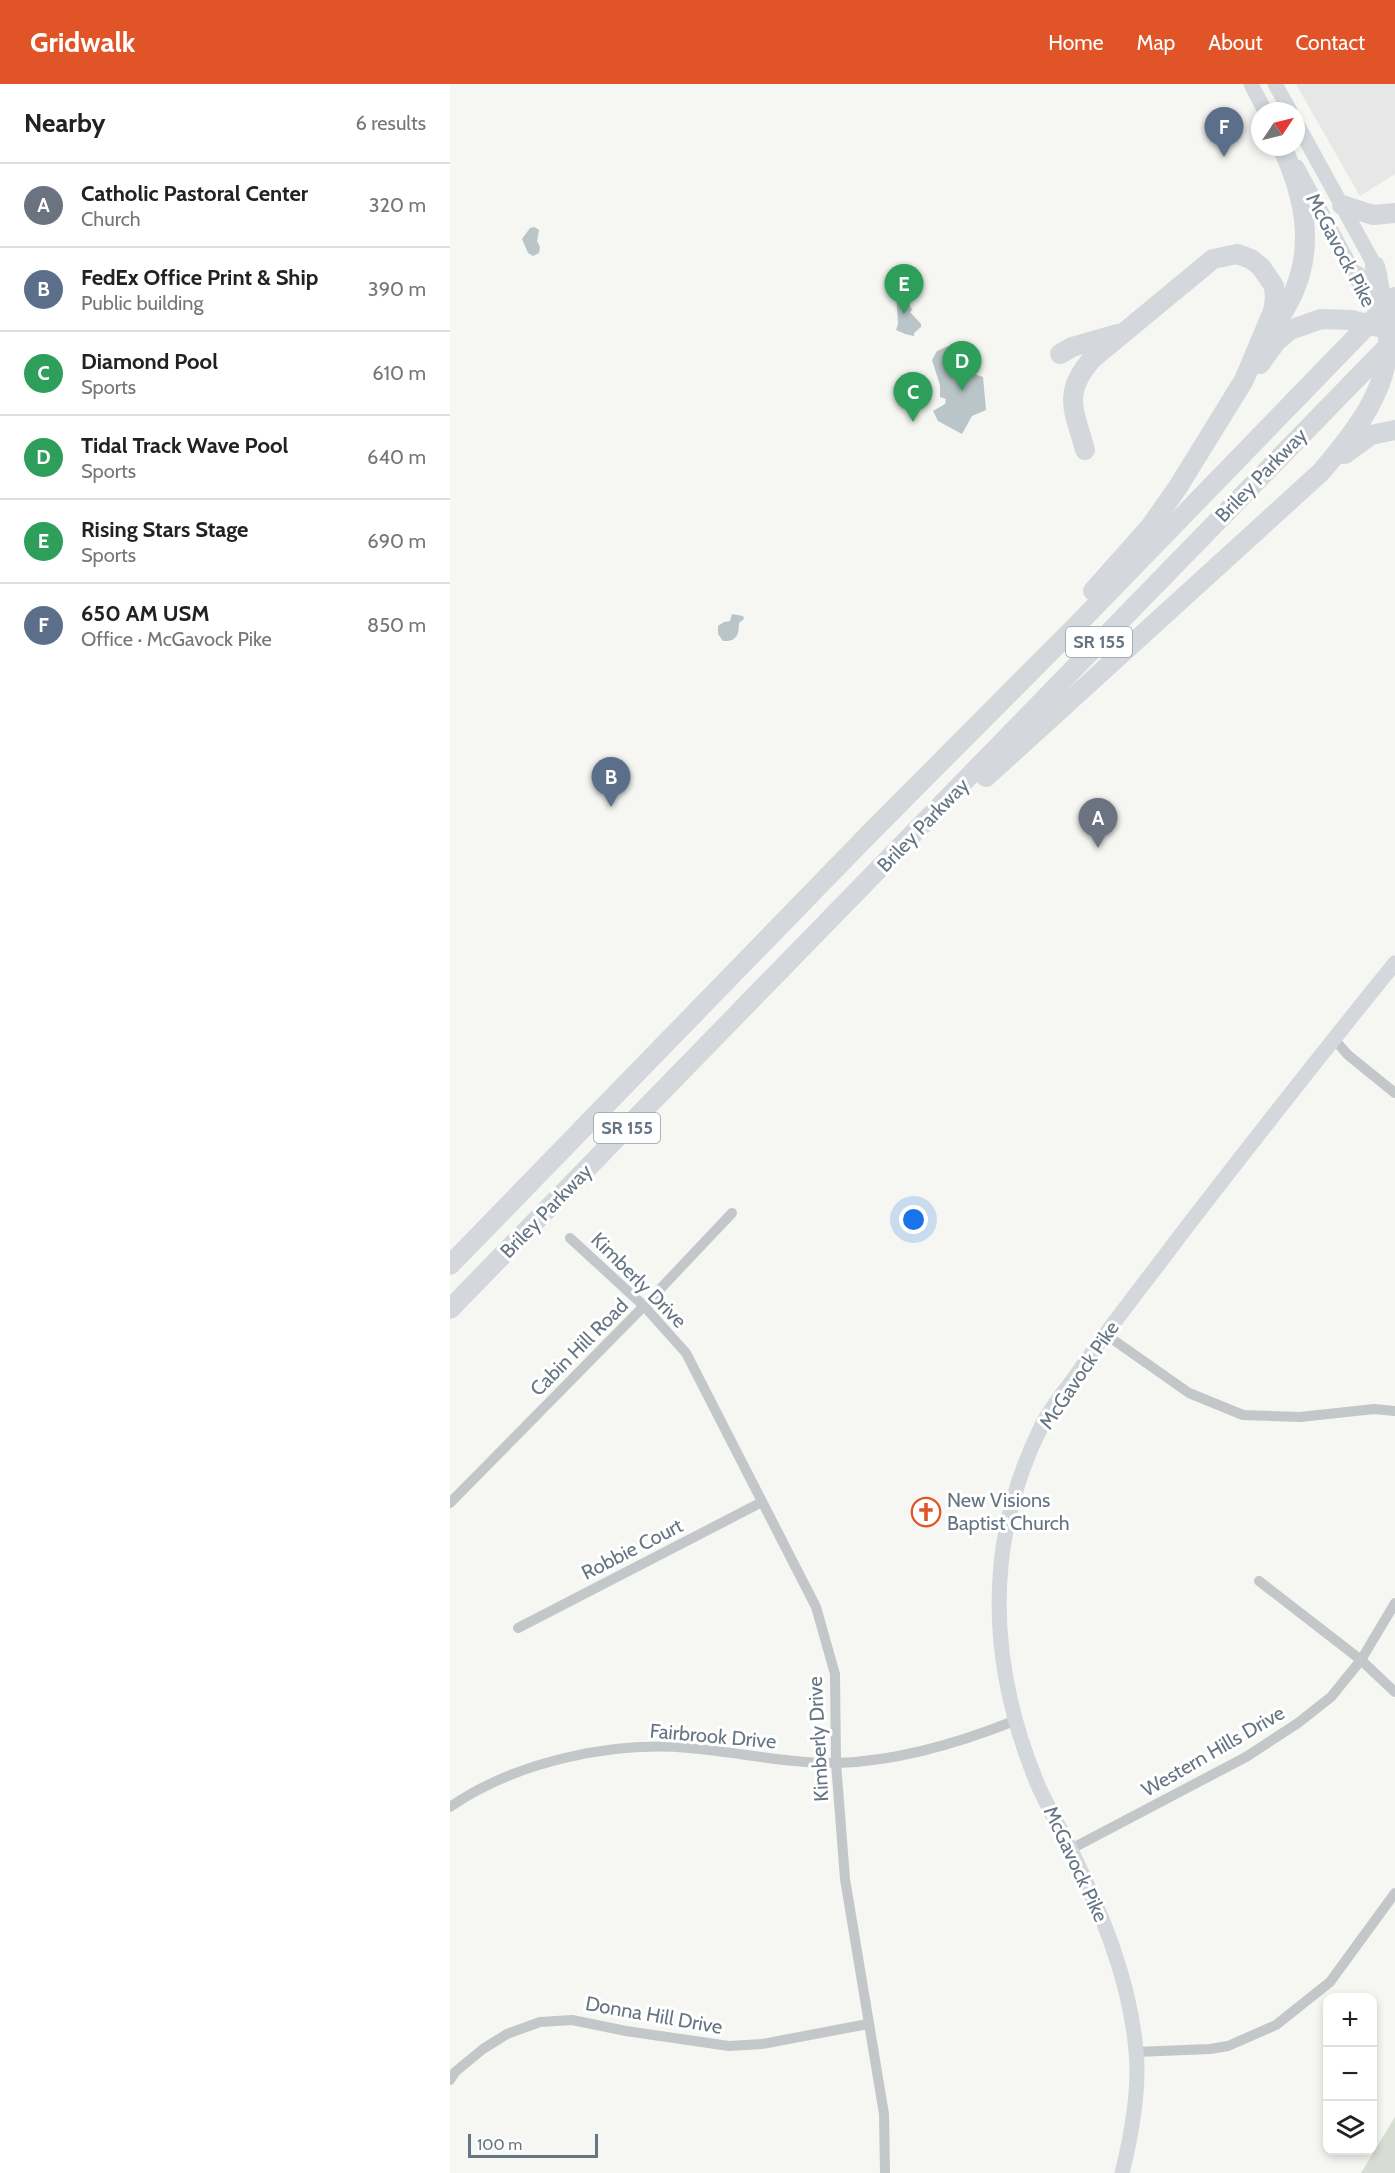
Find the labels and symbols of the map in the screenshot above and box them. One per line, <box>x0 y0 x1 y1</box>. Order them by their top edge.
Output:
north arrow <box>1251 102 1305 156</box>
pin: F <box>1204 107 1244 157</box>
street label: McGavock Pike <box>1301 189 1381 311</box>
pin: E <box>884 264 924 314</box>
pin: D <box>942 342 982 391</box>
pin: C <box>894 372 932 422</box>
street label: Briley Parkway <box>1210 423 1312 527</box>
road number: SR 155 <box>1066 627 1132 657</box>
pin: B <box>592 758 630 807</box>
street label: Briley Parkway <box>872 773 974 877</box>
pin: A <box>1078 798 1118 848</box>
road number: SR 155 <box>594 1113 660 1143</box>
street label: Briley Parkway <box>495 1159 597 1263</box>
your location <box>899 1205 928 1234</box>
street label: Kimberly Drive <box>586 1227 692 1333</box>
street label: Cabin Hill Road <box>525 1293 633 1401</box>
street label: McGavock Pike <box>1034 1316 1124 1434</box>
place label: New Visions Baptist Church <box>947 1488 1070 1535</box>
church icon: New Visions Baptist Church <box>910 1496 942 1528</box>
street label: Robbie Court <box>577 1513 687 1585</box>
street label: Kimberly Drive <box>803 1676 833 1802</box>
street label: Western Hills Drive <box>1137 1700 1289 1802</box>
street label: Fairbrook Drive <box>649 1719 777 1753</box>
street label: McGavock Pike <box>1039 1802 1113 1926</box>
street label: Donna Hill Drive <box>584 1991 724 2039</box>
scale bar <box>468 2131 598 2158</box>

